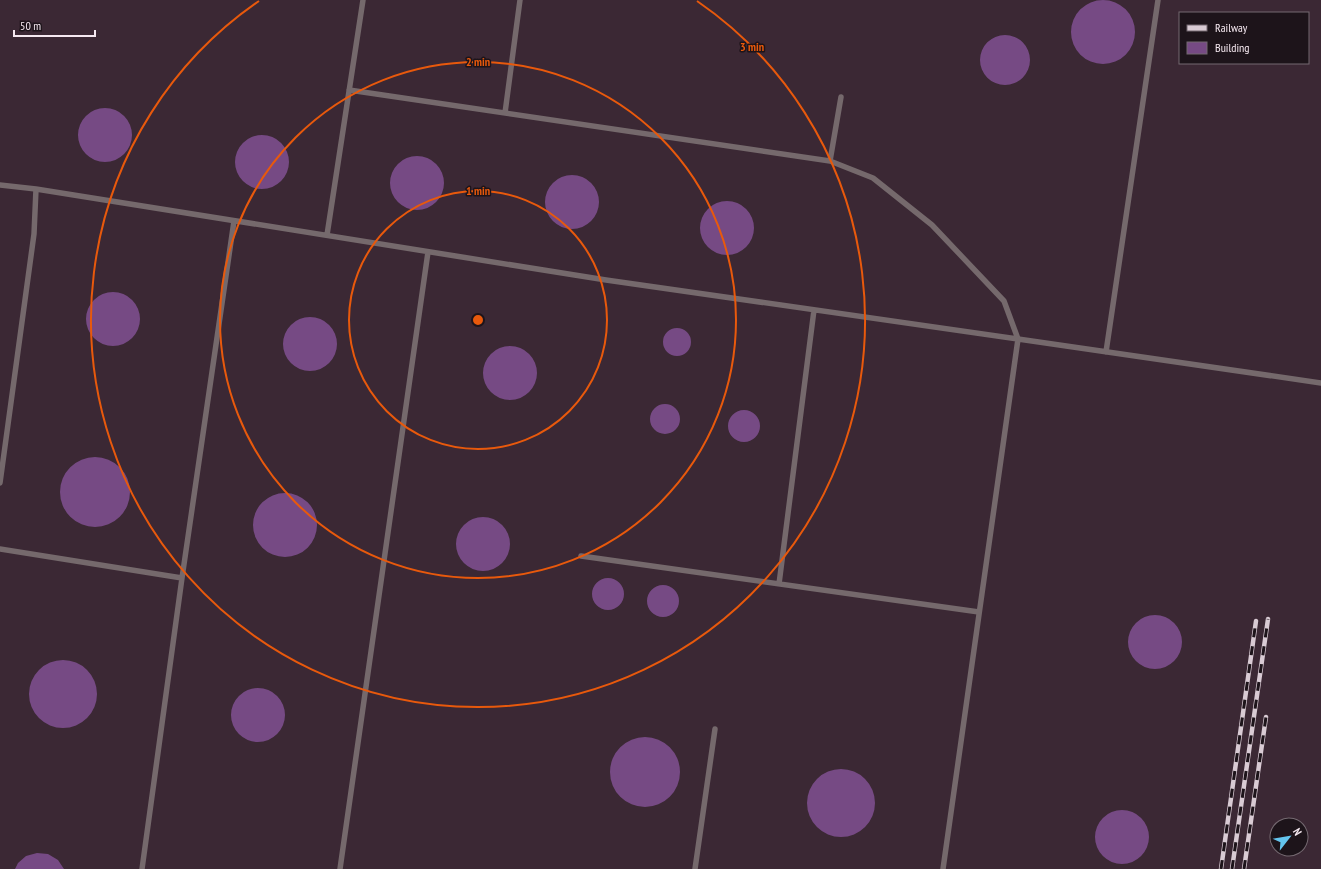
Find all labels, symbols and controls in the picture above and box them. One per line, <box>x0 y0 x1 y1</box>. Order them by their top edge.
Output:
scale bar <box>14 12 95 38</box>
legend <box>1179 12 1309 64</box>
text: 50 m <box>20 18 41 33</box>
text: Railway <box>1215 20 1248 35</box>
text: 3 min <box>740 39 764 54</box>
text: Building <box>1215 40 1250 55</box>
text: 2 min <box>466 54 490 69</box>
text: 1 min <box>466 183 490 198</box>
centre of rings <box>471 313 485 327</box>
north arrow <box>1269 817 1309 857</box>
text: N <box>1290 826 1305 838</box>

